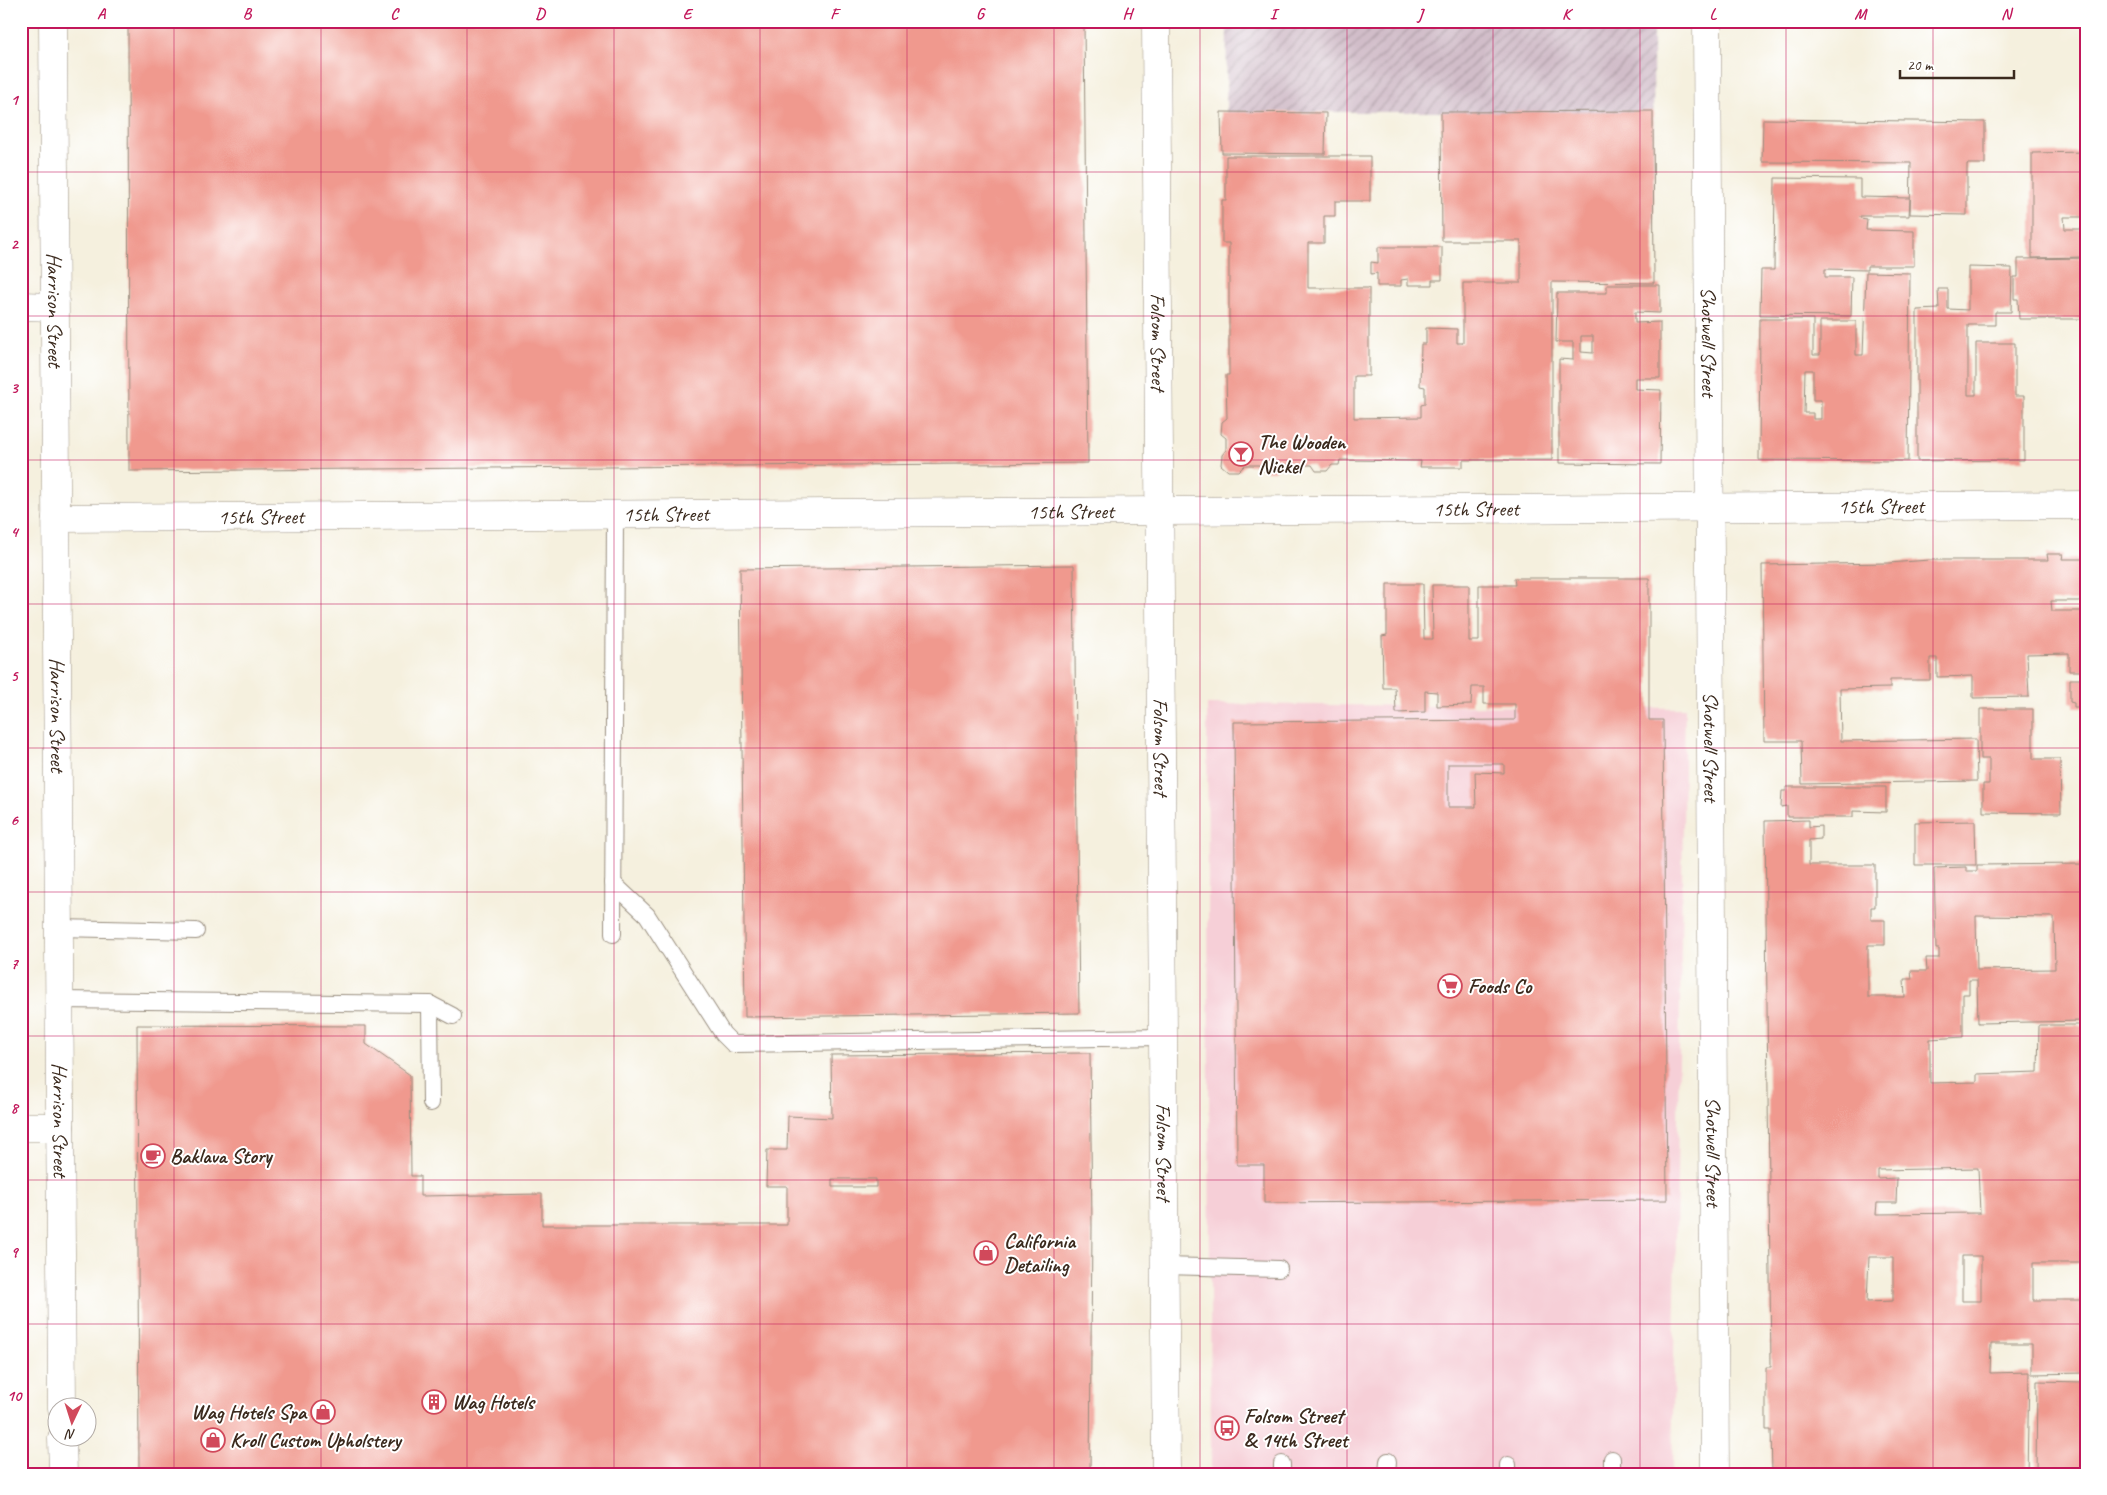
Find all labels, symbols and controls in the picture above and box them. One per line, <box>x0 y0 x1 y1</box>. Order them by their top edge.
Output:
text: A <box>97 4 107 24</box>
text: B <box>243 4 253 24</box>
text: C <box>390 4 400 24</box>
text: D <box>535 4 546 24</box>
text: E <box>683 4 694 24</box>
text: F <box>830 4 841 24</box>
text: G <box>976 4 986 24</box>
text: H <box>1122 4 1134 24</box>
text: I <box>1270 4 1280 24</box>
text: J <box>1416 4 1425 24</box>
text: K <box>1562 4 1574 24</box>
text: L <box>1710 4 1718 24</box>
text: M <box>1854 4 1868 24</box>
text: N <box>2001 4 2014 24</box>
scale bar <box>1900 48 2013 80</box>
text: 20 m <box>1907 56 1934 75</box>
text: 1 <box>10 90 19 110</box>
text: 2 <box>10 234 19 254</box>
street label: Harrison Street <box>42 253 68 369</box>
street label: Shotwell Street <box>1695 287 1722 399</box>
street label: Folsom Street <box>1145 293 1172 394</box>
text: 3 <box>10 378 19 398</box>
place label: The Wooden Nickel <box>1258 429 1347 479</box>
bar icon: The Wooden Nickel <box>1228 441 1254 467</box>
street label: 15th Street <box>1838 493 1926 520</box>
street label: 15th Street <box>1433 496 1521 522</box>
street label: 15th Street <box>1028 498 1116 525</box>
street label: 15th Street <box>623 501 711 527</box>
street label: 15th Street <box>218 503 306 530</box>
text: 4 <box>10 522 19 542</box>
street label: Harrison Street <box>44 658 71 774</box>
text: 5 <box>11 666 20 686</box>
street label: Shotwell Street <box>1698 692 1724 804</box>
street label: Folsom Street <box>1148 698 1174 799</box>
text: 6 <box>10 810 19 830</box>
text: 7 <box>10 954 19 974</box>
supermarket icon: Foods Co <box>1437 973 1463 999</box>
place label: Foods Co <box>1468 973 1533 999</box>
street label: Harrison Street <box>47 1063 74 1179</box>
street label: Shotwell Street <box>1700 1097 1727 1209</box>
text: 8 <box>10 1098 19 1118</box>
street label: Folsom Street <box>1150 1103 1177 1204</box>
cafe icon: Baklava Story <box>140 1143 166 1169</box>
place label: Baklava Story <box>170 1143 274 1169</box>
place label: California Detailing <box>1004 1228 1076 1278</box>
shop icon: California Detailing <box>973 1240 999 1266</box>
text: 9 <box>10 1242 19 1262</box>
text: 10 <box>7 1386 23 1406</box>
building icon: Wag Hotels <box>421 1389 447 1415</box>
place label: Wag Hotels <box>452 1389 537 1415</box>
north arrow <box>48 1398 98 1448</box>
place label: Wag Hotels Spa <box>191 1399 308 1425</box>
shop icon: Wag Hotels Spa <box>310 1399 336 1425</box>
place label: Folsom Street & 14th Street <box>1244 1403 1351 1453</box>
bus stop icon: Folsom Street & 14th Street <box>1214 1415 1240 1441</box>
text: N <box>64 1426 76 1443</box>
shop icon: Kroll Custom Upholstery <box>200 1427 226 1453</box>
place label: Kroll Custom Upholstery <box>230 1427 403 1453</box>

